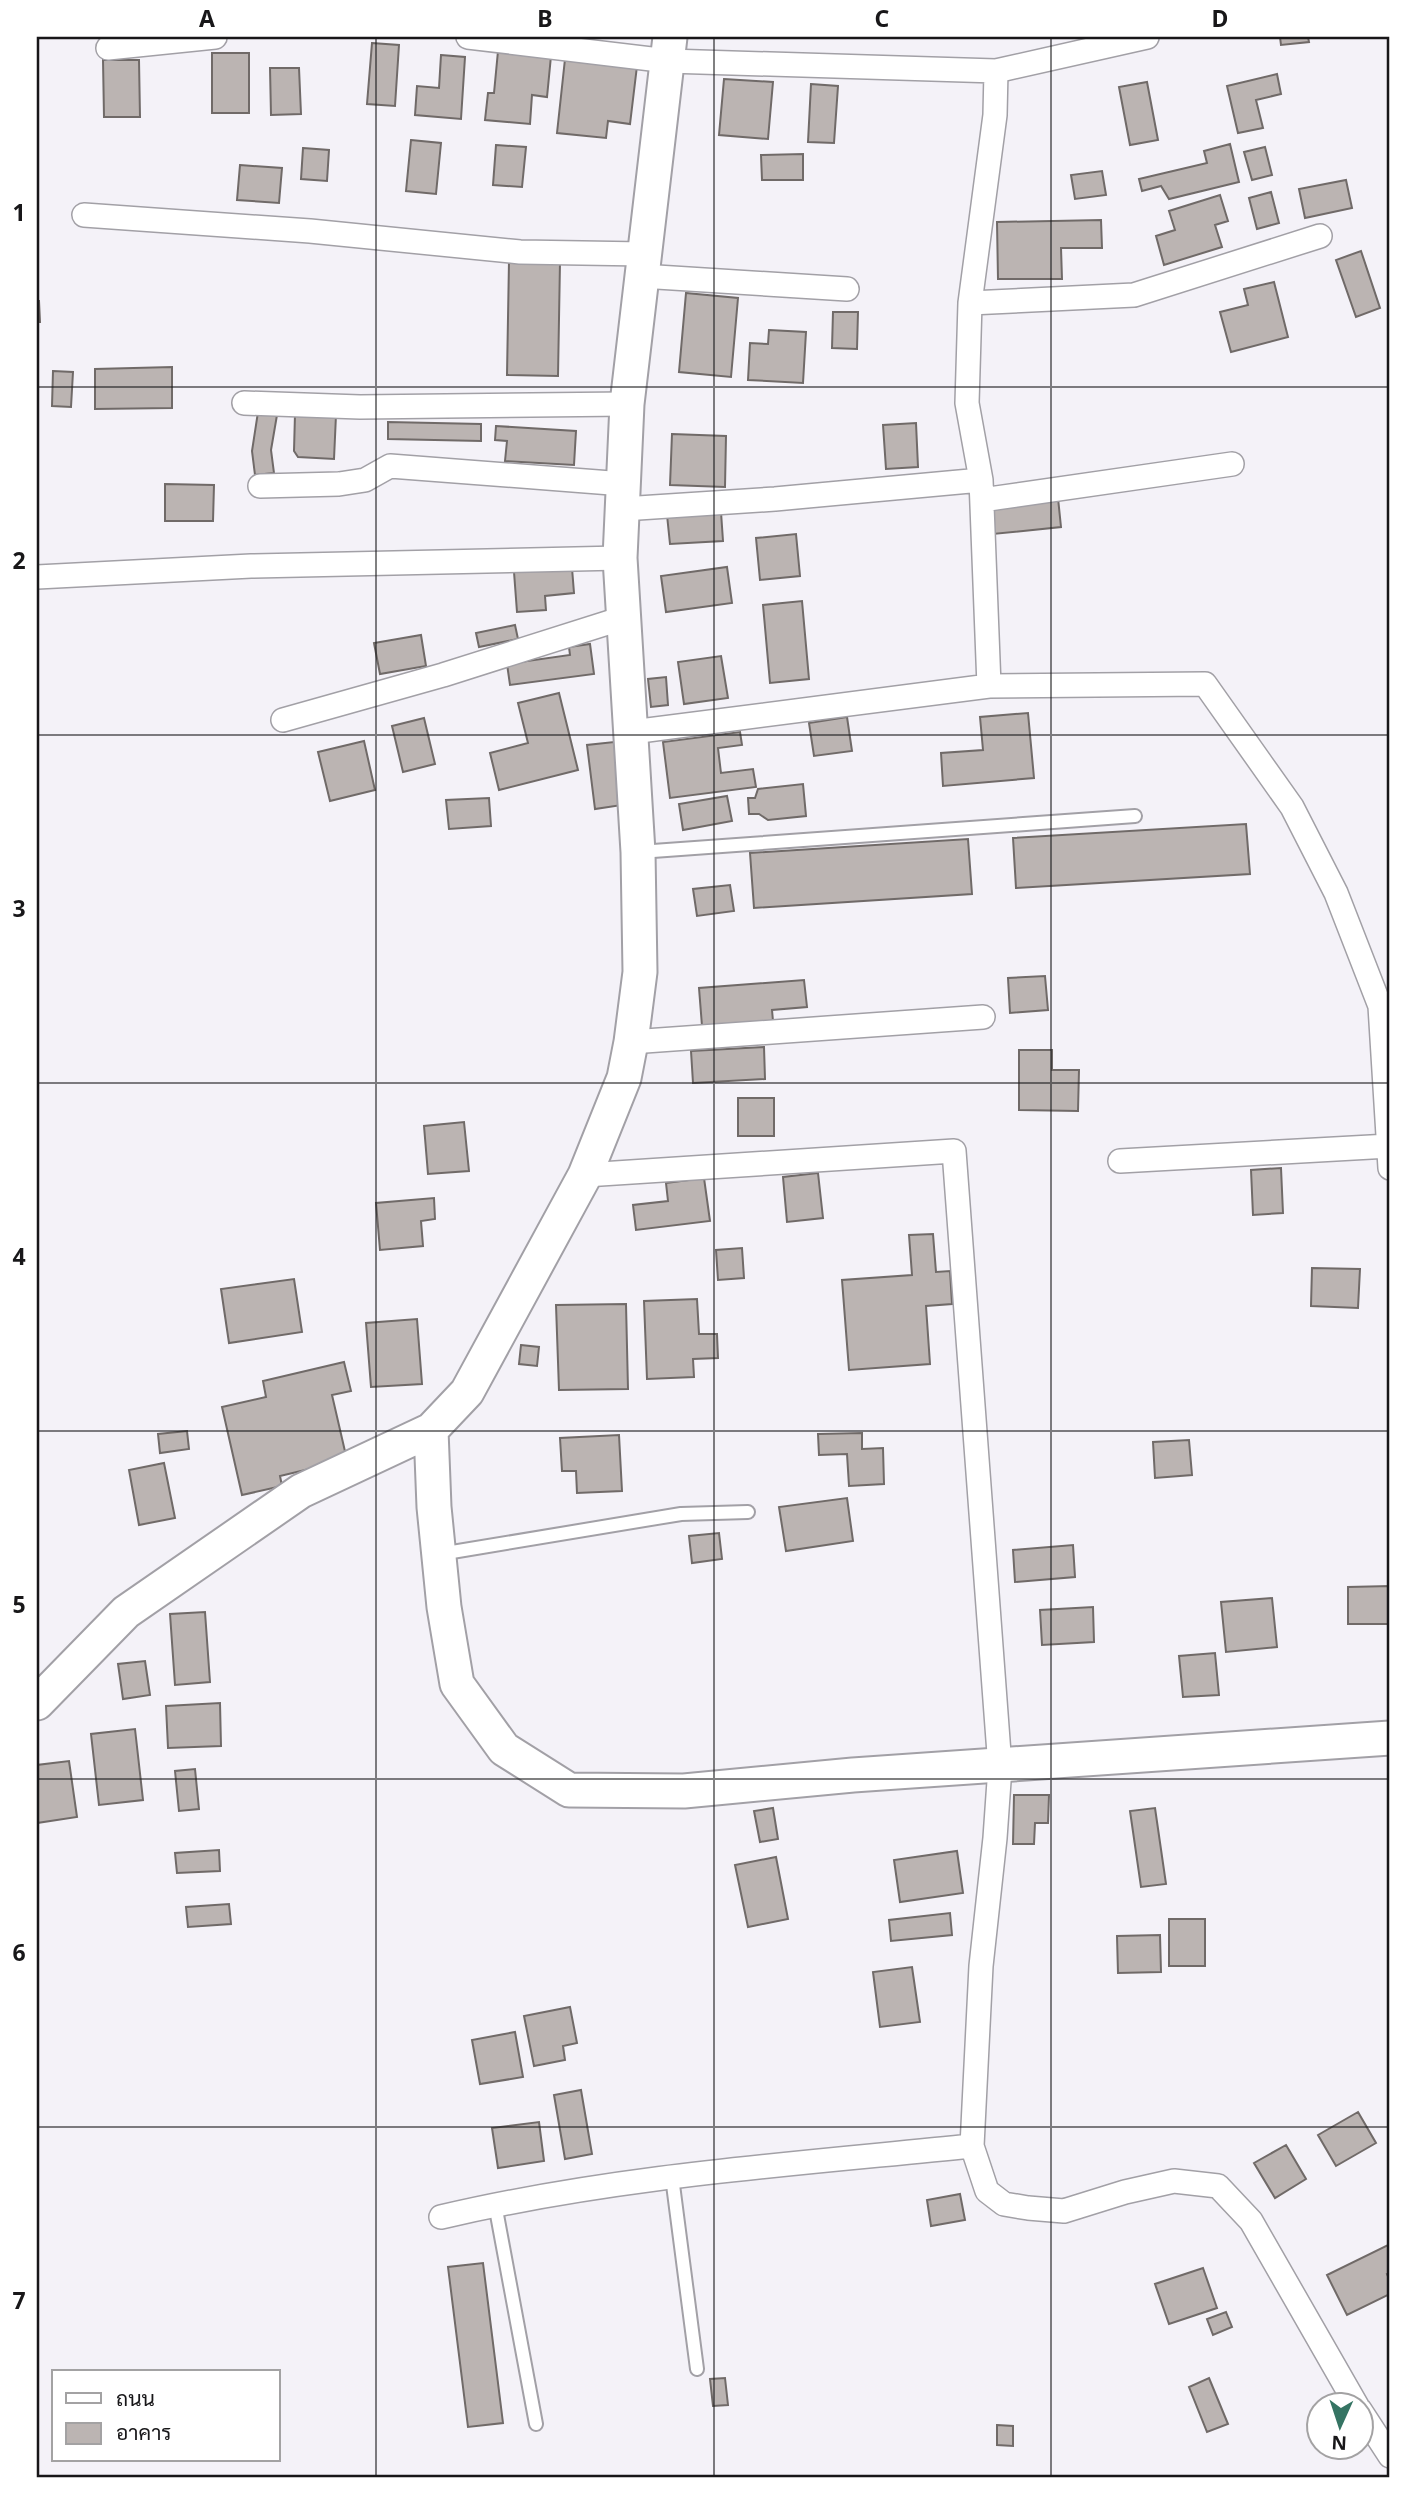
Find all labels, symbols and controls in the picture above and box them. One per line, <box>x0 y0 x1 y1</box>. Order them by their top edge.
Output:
text: A <box>199 2 215 34</box>
text: B <box>537 2 553 34</box>
text: C <box>875 2 890 34</box>
text: D <box>1212 2 1228 34</box>
text: 1 <box>12 196 26 228</box>
text: 2 <box>12 544 26 576</box>
text: 3 <box>12 892 26 924</box>
text: 4 <box>12 1240 26 1272</box>
text: 5 <box>12 1588 26 1620</box>
text: 6 <box>12 1936 26 1968</box>
text: 7 <box>12 2284 26 2316</box>
legend <box>52 2370 280 2462</box>
text: ถนน <box>116 2384 155 2412</box>
north arrow <box>1304 2392 1374 2462</box>
text: อาคาร <box>116 2418 172 2446</box>
text: N <box>1331 2430 1348 2456</box>

